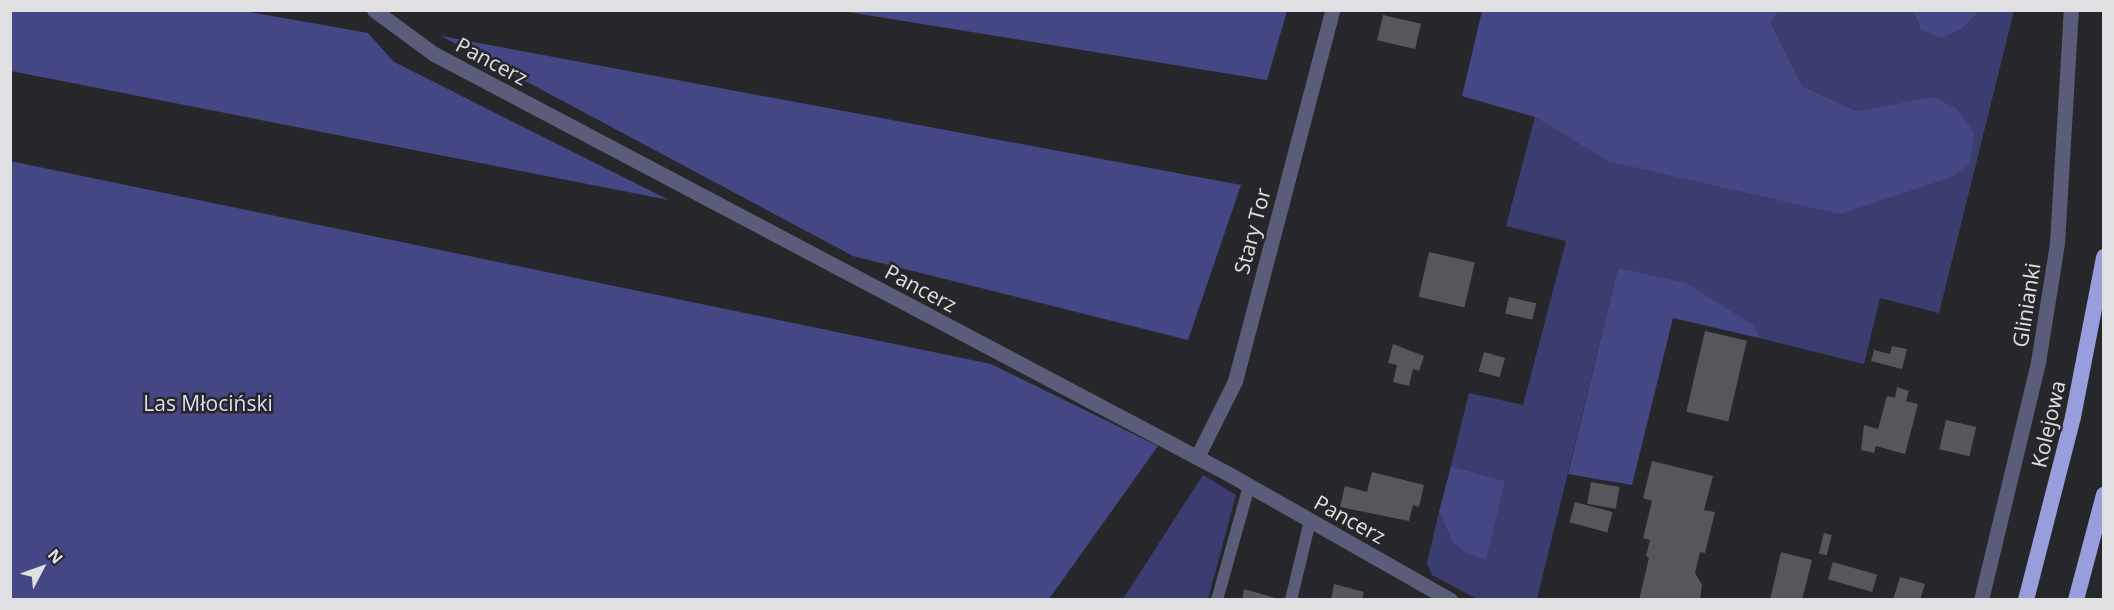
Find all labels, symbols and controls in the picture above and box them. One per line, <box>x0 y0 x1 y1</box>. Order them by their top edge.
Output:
street label: Pancerz <box>452 32 532 90</box>
street label: Stary Tor <box>1228 185 1276 277</box>
street label: Pancerz <box>881 259 961 317</box>
street label: Glinianki <box>2007 261 2045 349</box>
street label: Kolejowa <box>2026 378 2070 470</box>
park label: Las Młociński <box>143 390 273 416</box>
street label: Pancerz <box>1310 489 1390 549</box>
north arrow <box>12 538 72 598</box>
text: N <box>43 544 68 568</box>

